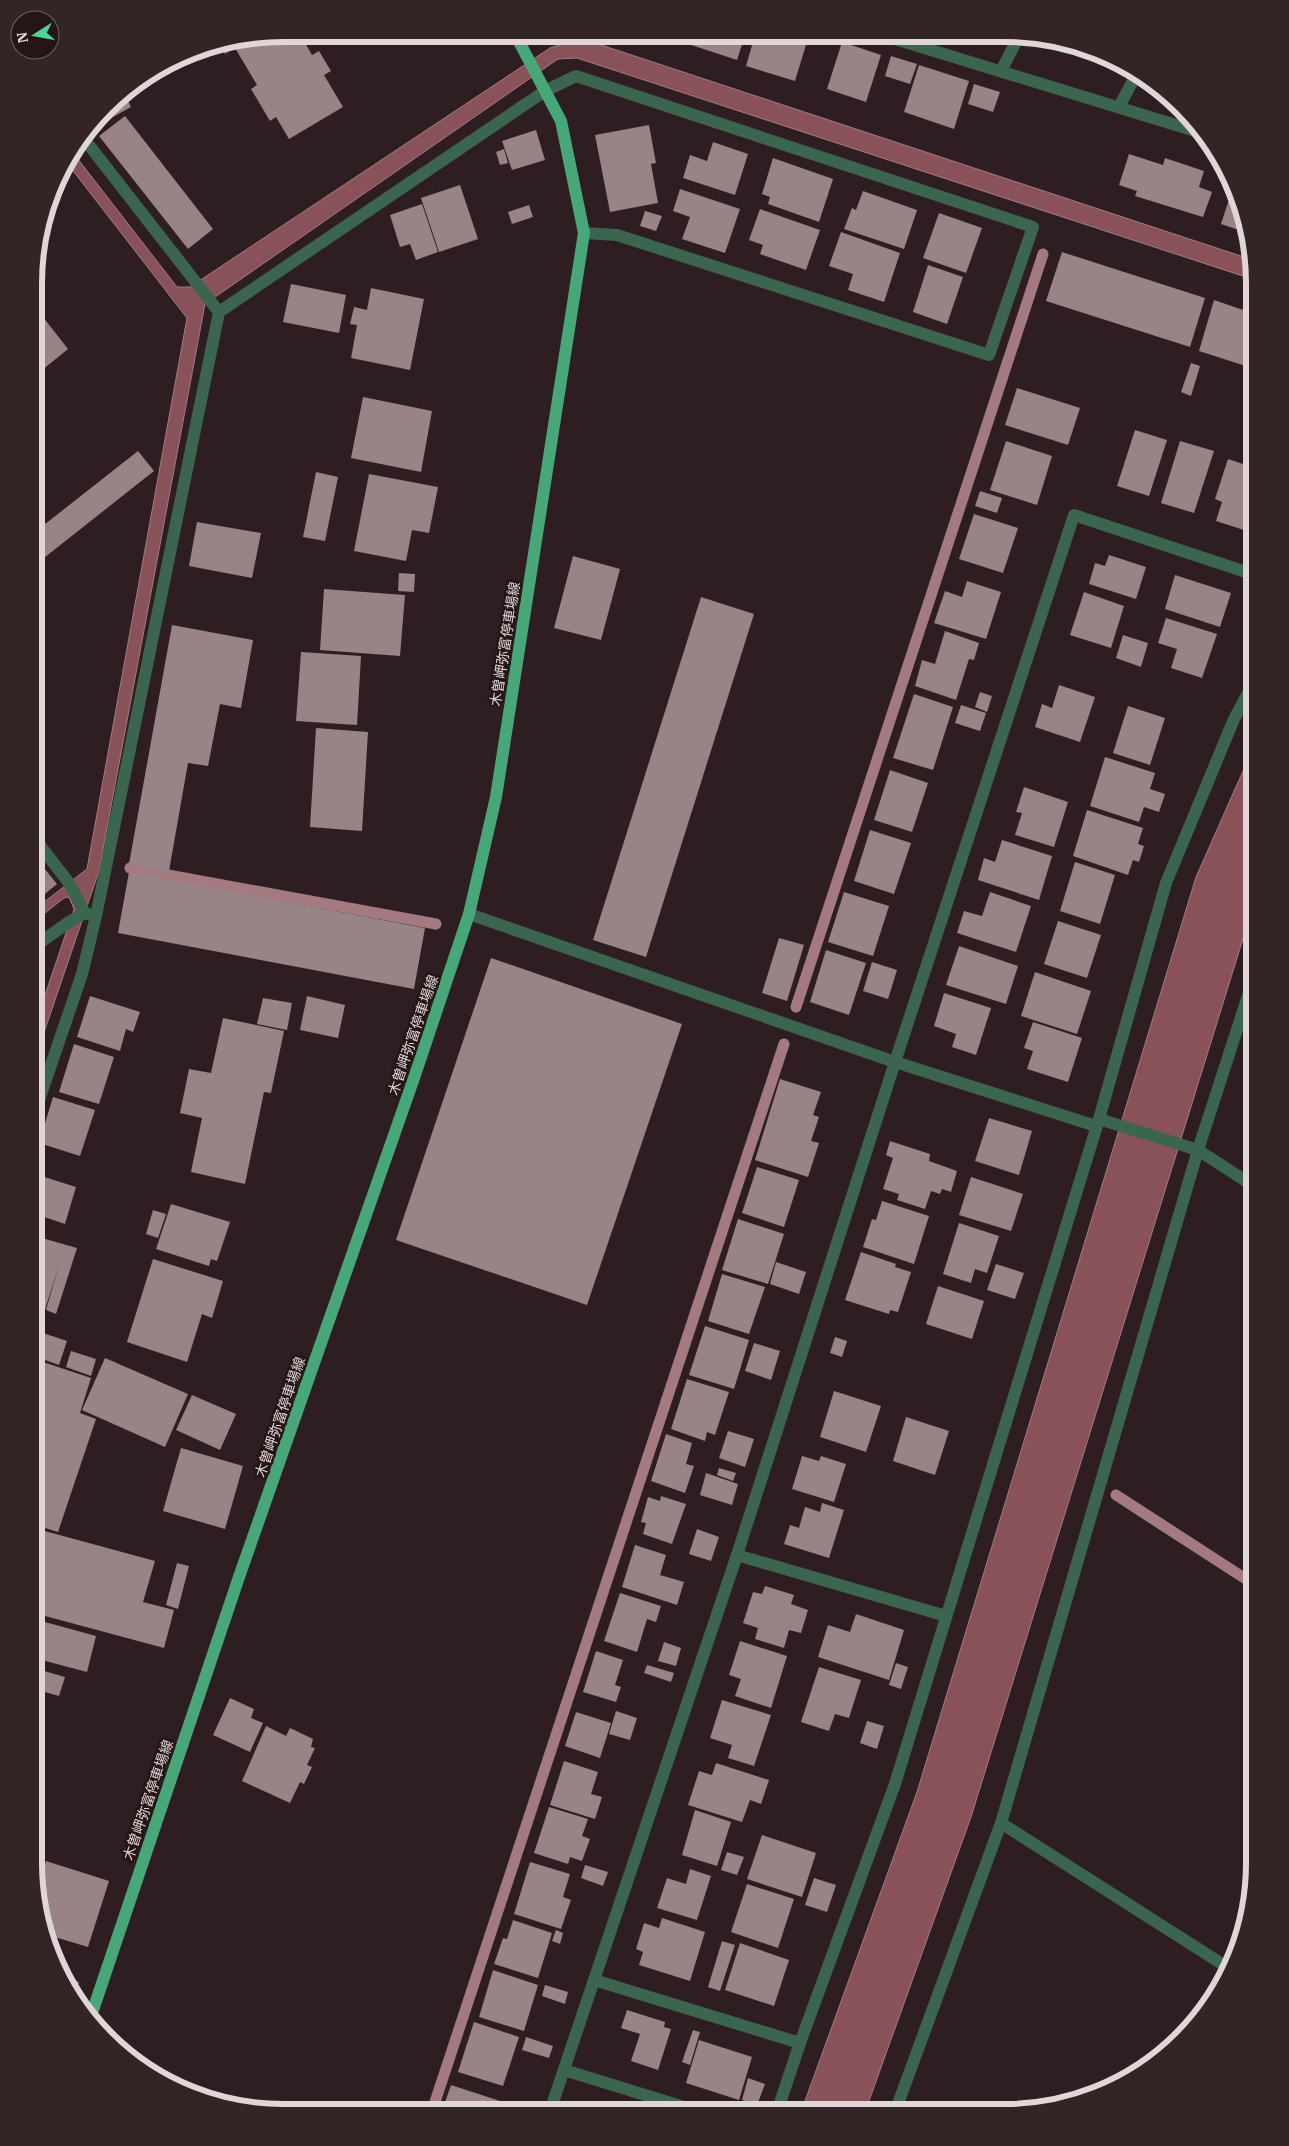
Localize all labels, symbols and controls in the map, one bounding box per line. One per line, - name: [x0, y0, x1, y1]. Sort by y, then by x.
- north arrow: [10, 10, 60, 60]
- text: N: [12, 30, 32, 45]
- street label: 木曽岬弥富停車場線: [486, 580, 524, 708]
- street label: 木曽岬弥富停車場線: [384, 973, 442, 1097]
- street label: 木曽岬弥富停車場線: [251, 1355, 309, 1479]
- street label: 木曽岬弥富停車場線: [119, 1738, 177, 1862]

